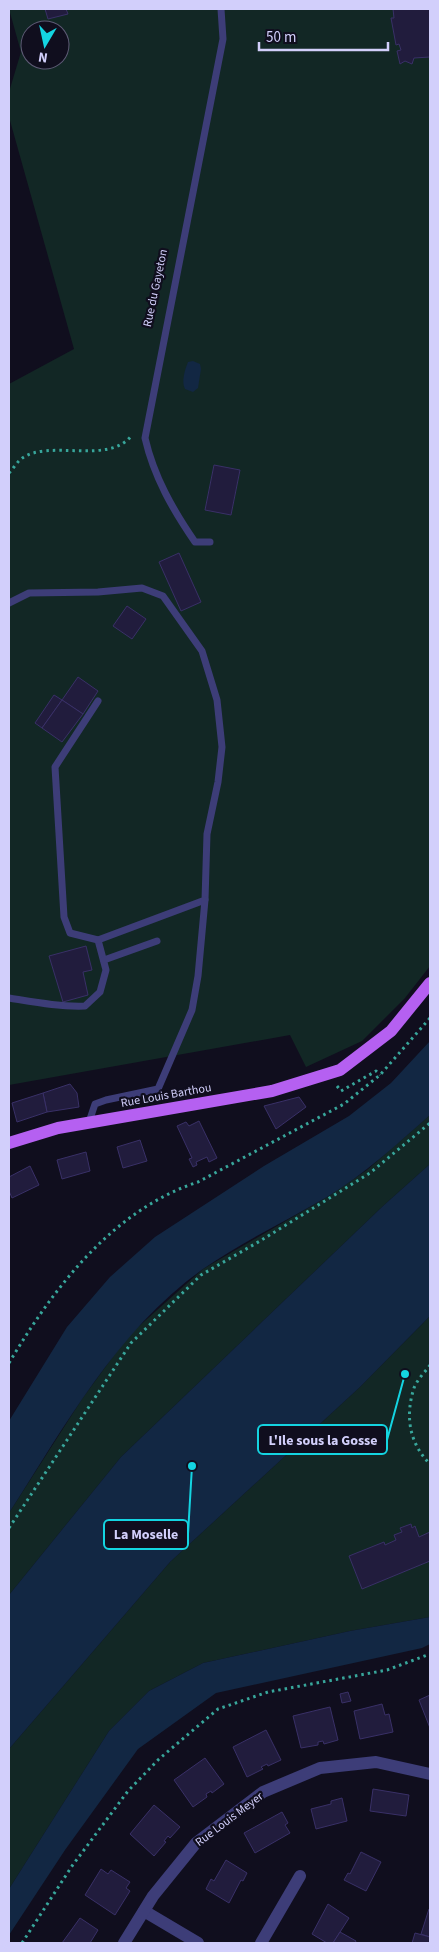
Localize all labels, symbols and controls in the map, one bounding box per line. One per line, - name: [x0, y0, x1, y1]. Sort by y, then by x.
- north arrow: [20, 20, 70, 70]
- scale bar: [259, 20, 388, 52]
- text: 50 m: [266, 27, 296, 48]
- text: N: [37, 46, 49, 67]
- street label: Rue du Gayeton: [139, 248, 172, 329]
- street label: Rue Louis Barthou: [119, 1079, 213, 1112]
- callout: L'Ile sous la Gosse: [258, 1425, 387, 1454]
- text: L'Ile sous la Gosse: [268, 1431, 378, 1451]
- callout: La Moselle: [104, 1520, 188, 1549]
- text: La Moselle: [114, 1525, 178, 1545]
- street label: Rue Louis Meyer: [192, 1788, 268, 1851]

